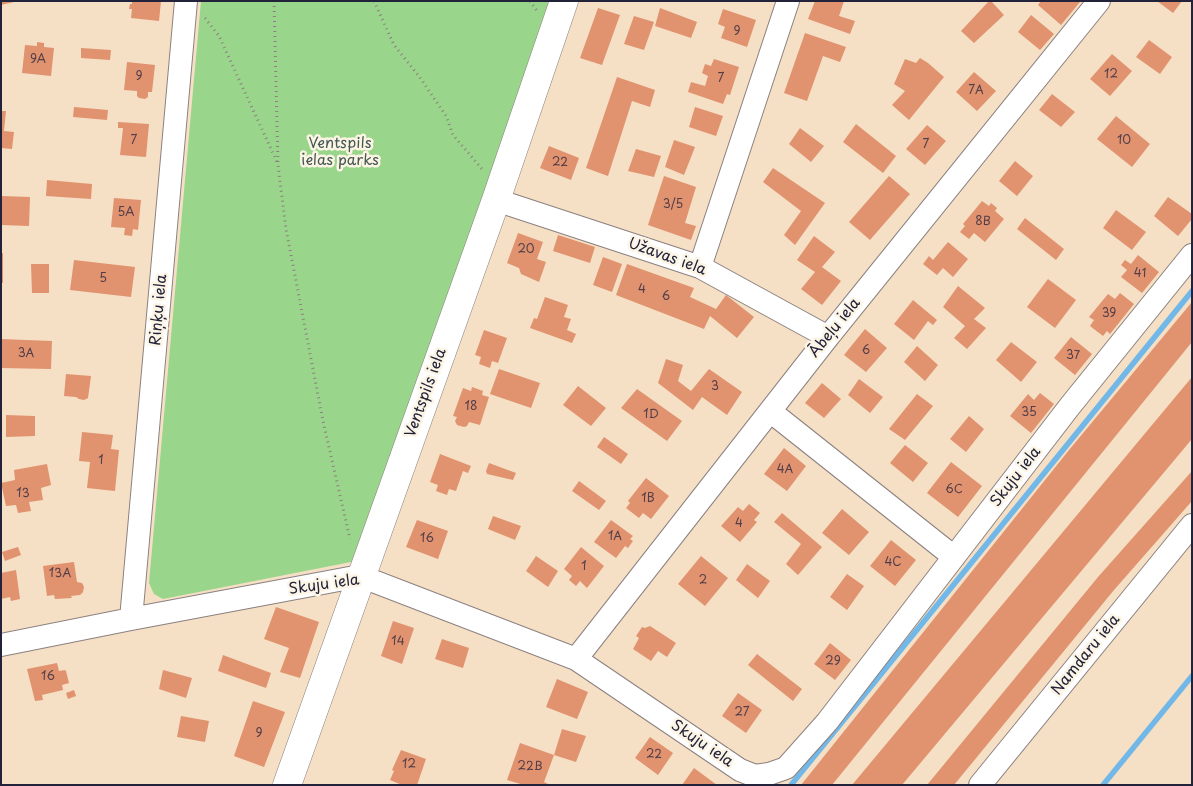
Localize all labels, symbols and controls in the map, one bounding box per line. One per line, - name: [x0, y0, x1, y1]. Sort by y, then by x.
- house number: 9: [733, 25, 741, 39]
- house number: 9A: [30, 53, 46, 67]
- house number: 12: [1104, 68, 1118, 82]
- house number: 9: [135, 70, 143, 84]
- house number: 7: [718, 72, 724, 86]
- house number: 7A: [968, 84, 984, 98]
- house number: 7: [131, 134, 137, 148]
- house number: 10: [1117, 134, 1131, 148]
- park label: Ventspils ielas parks: [301, 135, 379, 170]
- house number: 7: [923, 138, 929, 152]
- house number: 22: [552, 156, 568, 170]
- house number: 3/5: [663, 198, 683, 212]
- house number: 5A: [118, 206, 134, 220]
- house number: 8B: [975, 215, 991, 229]
- street label: Užavas iela: [626, 235, 708, 279]
- house number: 20: [517, 243, 535, 257]
- house number: 41: [1134, 267, 1146, 281]
- house number: 5: [99, 272, 107, 286]
- street label: Riņķu iela: [147, 274, 171, 346]
- house number: 4: [638, 283, 646, 297]
- house number: 6: [662, 290, 670, 304]
- street label: Ābeļu iela: [806, 295, 864, 361]
- house number: 39: [1102, 307, 1116, 321]
- house number: 6: [862, 344, 870, 358]
- street label: Ventspils iela: [402, 346, 450, 440]
- house number: 3A: [18, 347, 34, 361]
- house number: 37: [1066, 349, 1080, 363]
- house number: 3: [711, 380, 719, 394]
- house number: 18: [465, 400, 477, 414]
- house number: 35: [1021, 406, 1037, 420]
- house number: 1D: [643, 408, 659, 422]
- street label: Skuju iela: [987, 444, 1045, 510]
- house number: 1: [98, 454, 104, 468]
- house number: 4A: [777, 463, 793, 477]
- house number: 6C: [945, 483, 963, 497]
- house number: 13: [16, 487, 30, 501]
- house number: 1B: [641, 492, 655, 506]
- house number: 4: [735, 517, 743, 531]
- house number: 1A: [608, 530, 622, 544]
- house number: 16: [420, 532, 434, 546]
- house number: 4C: [884, 556, 902, 570]
- house number: 1: [581, 560, 587, 574]
- house number: 13A: [49, 567, 71, 581]
- street label: Skuju iela: [288, 571, 360, 599]
- house number: 2: [699, 574, 707, 588]
- street label: Namdaru iela: [1048, 611, 1124, 699]
- house number: 14: [391, 635, 405, 649]
- house number: 29: [825, 655, 841, 669]
- house number: 16: [41, 670, 55, 684]
- house number: 27: [735, 706, 749, 720]
- street label: Skuju iela: [668, 717, 736, 771]
- house number: 9: [255, 727, 263, 741]
- house number: 22: [646, 748, 662, 762]
- house number: 12: [402, 758, 416, 772]
- house number: 22B: [518, 760, 542, 774]

